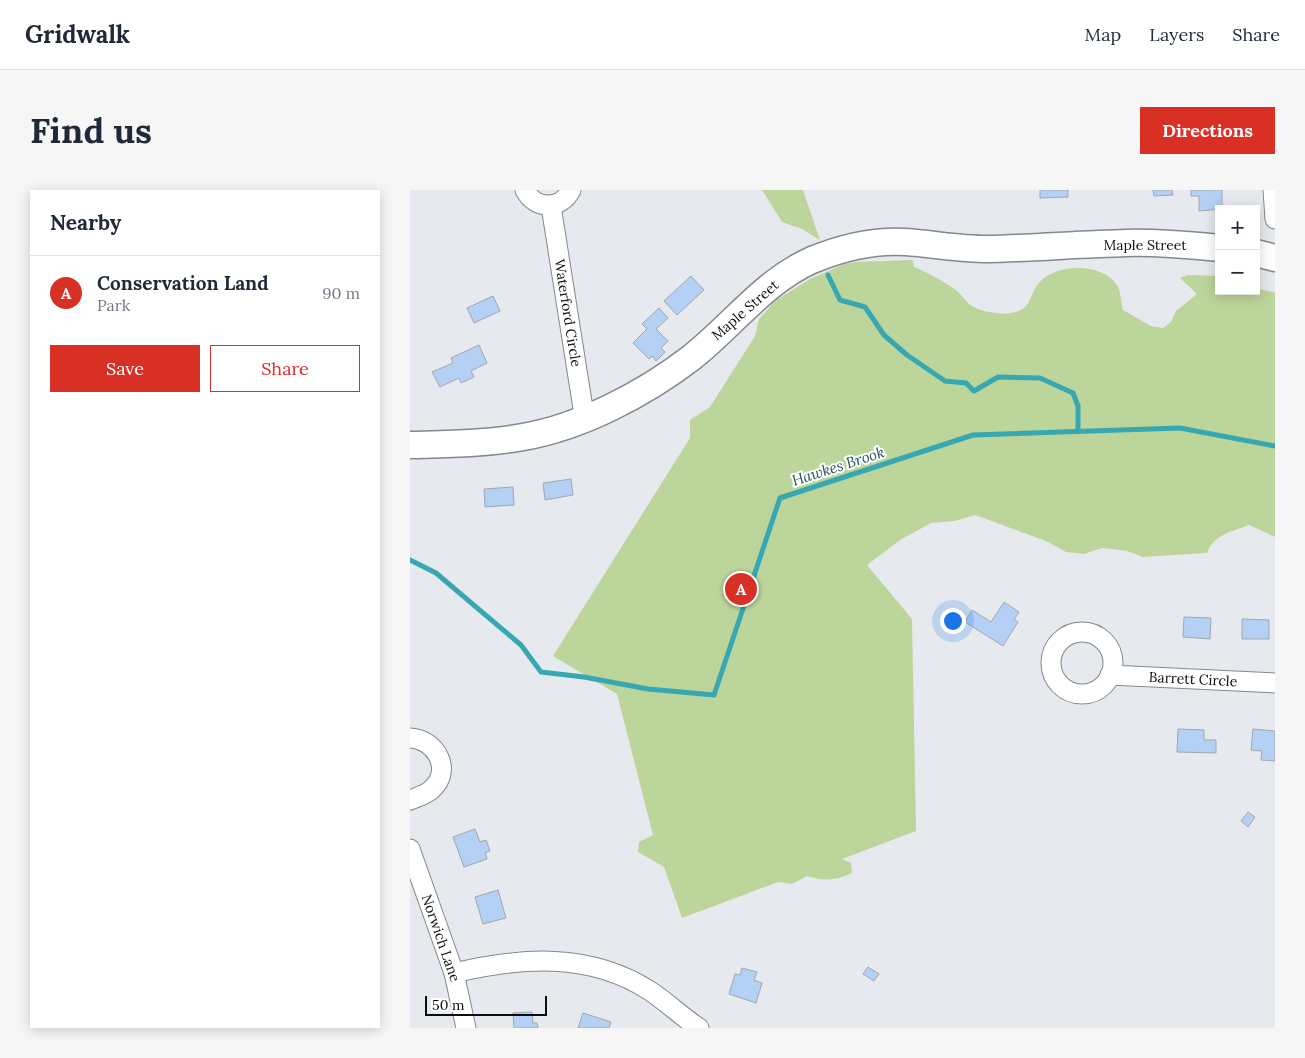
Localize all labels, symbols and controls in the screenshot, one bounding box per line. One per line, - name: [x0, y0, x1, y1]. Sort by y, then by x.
- text: Gridwalk: [25, 19, 130, 50]
- text: Map: [1085, 23, 1121, 46]
- text: Layers: [1149, 23, 1204, 46]
- text: Share: [1232, 23, 1280, 46]
- button: Directions: [1140, 107, 1275, 154]
- text: Find us: [30, 108, 152, 153]
- map controls: [1215, 205, 1260, 295]
- button: +: [1215, 205, 1260, 250]
- text: Nearby: [50, 209, 121, 236]
- street label: Maple Street: [1103, 236, 1187, 254]
- button: −: [1215, 250, 1260, 295]
- street label: Waterford Circle: [551, 258, 585, 369]
- text: Conservation Land: [97, 271, 269, 295]
- street label: Maple Street: [708, 276, 783, 344]
- text: A: [61, 283, 71, 303]
- text: 90 m: [322, 283, 360, 303]
- text: Park: [97, 295, 130, 315]
- button: Save: [50, 345, 200, 392]
- button: Share: [210, 345, 360, 392]
- water label: Hawkes Brook: [789, 442, 887, 490]
- pin: A: [725, 570, 757, 608]
- your location: [940, 608, 966, 634]
- street label: Barrett Circle: [1148, 668, 1238, 690]
- street label: Norwich Lane: [418, 892, 464, 984]
- scale bar: [425, 993, 548, 1016]
- text: 50 m: [432, 996, 465, 1014]

